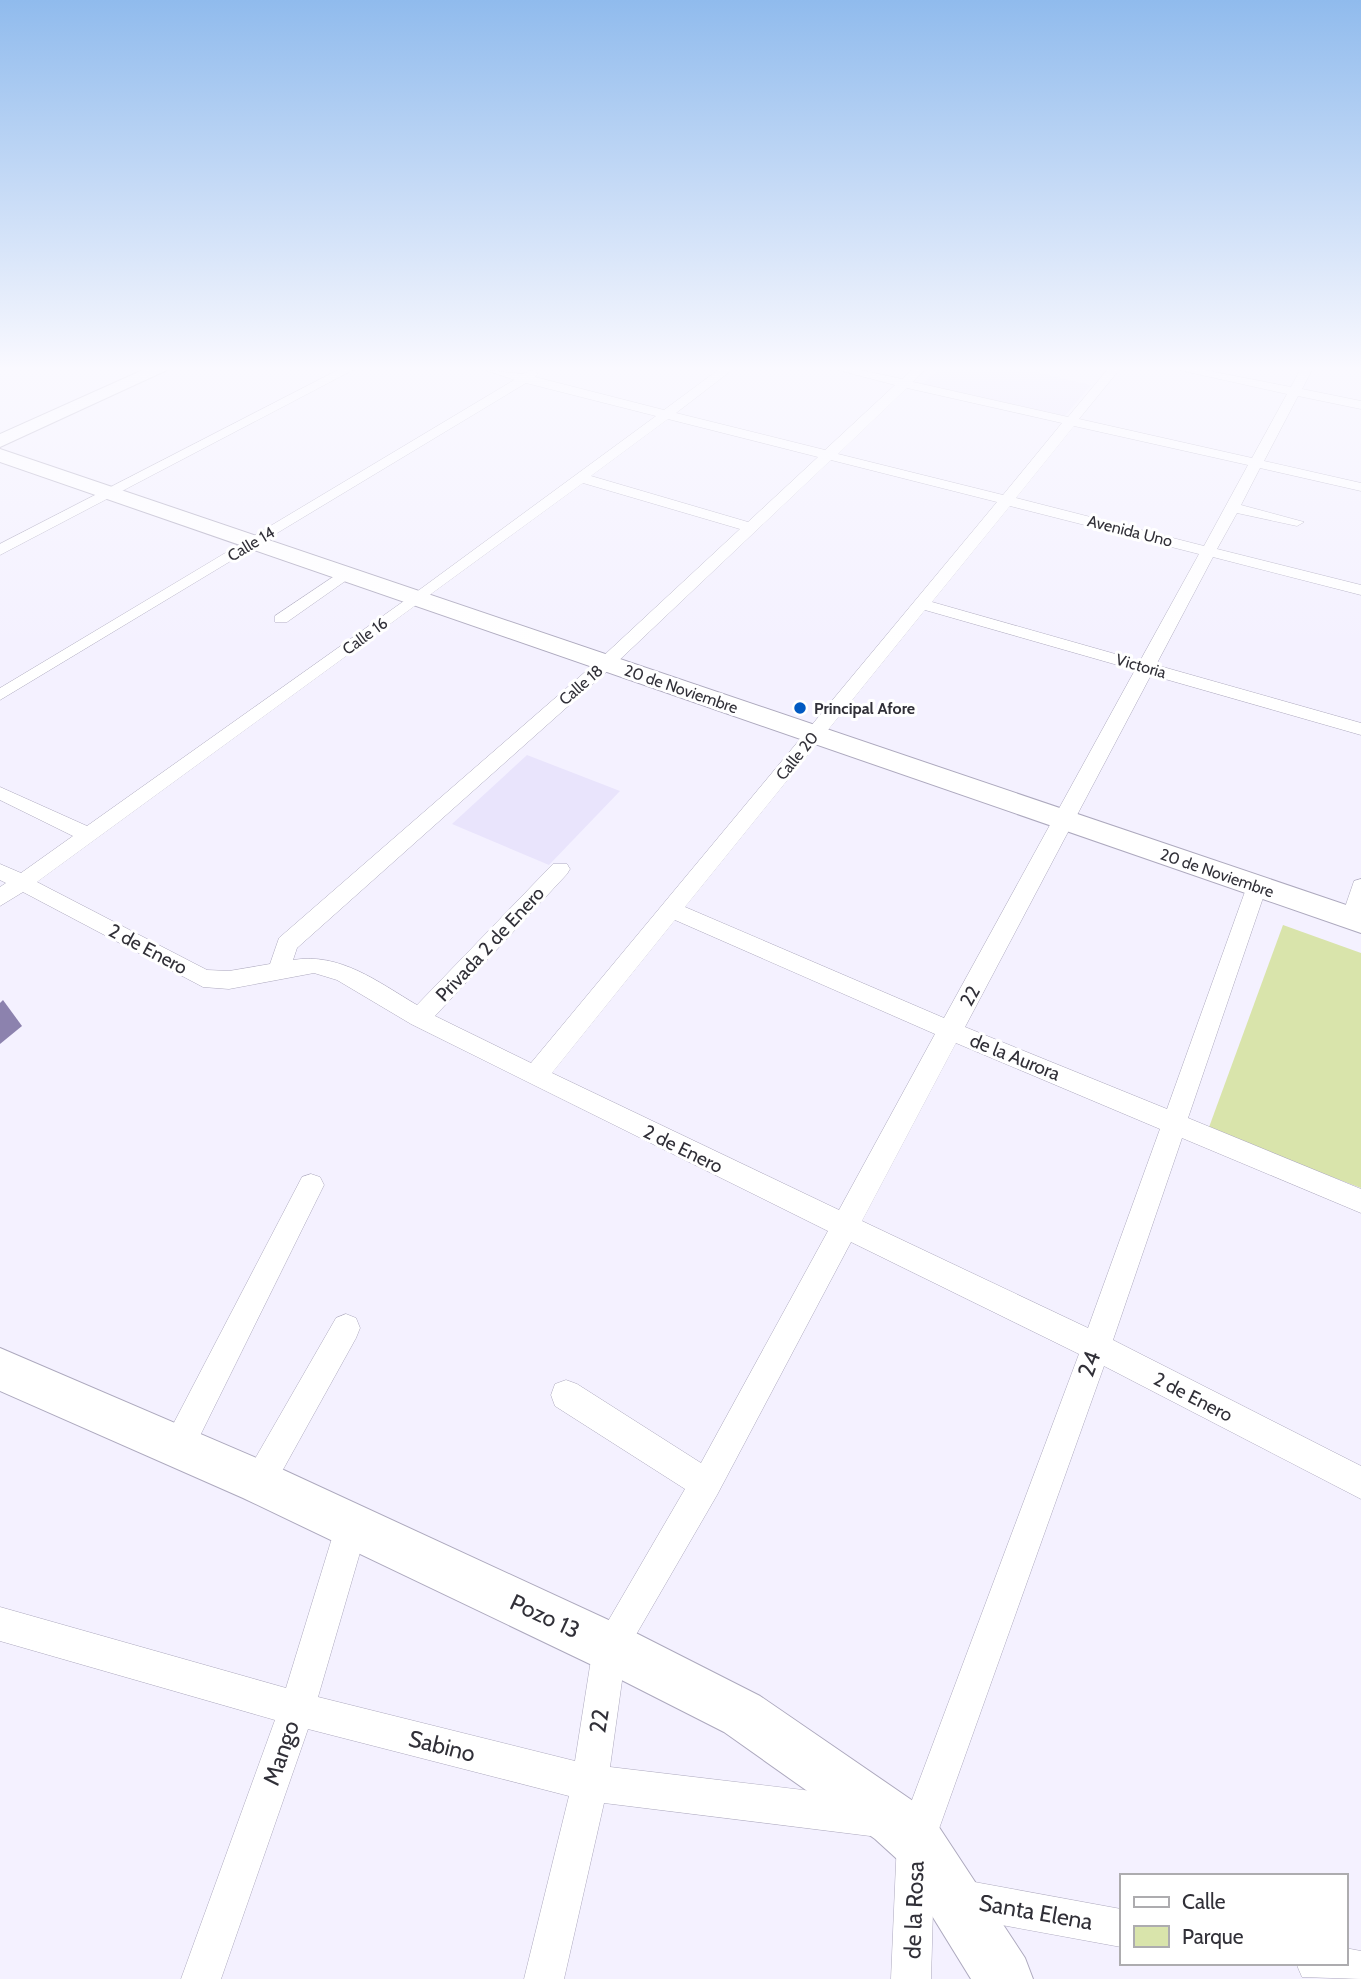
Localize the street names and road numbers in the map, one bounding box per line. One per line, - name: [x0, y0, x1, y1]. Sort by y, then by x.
- street label: Avenida Uno: [1086, 511, 1175, 551]
- street label: Calle 14: [224, 523, 278, 565]
- street label: Calle 16: [339, 613, 391, 659]
- street label: Victoria: [1114, 650, 1169, 682]
- street label: Calle 18: [555, 661, 607, 709]
- street label: 20 de Noviembre: [622, 661, 740, 717]
- street label: Calle 20: [772, 728, 822, 784]
- street label: 20 de Noviembre: [1158, 845, 1276, 901]
- street label: Privada 2 de Enero: [431, 882, 549, 1006]
- street label: 2 de Enero: [105, 919, 191, 979]
- street label: 22: [955, 982, 985, 1010]
- street label: de la Aurora: [967, 1029, 1063, 1085]
- street label: 2 de Enero: [639, 1120, 727, 1178]
- street label: 24: [1072, 1347, 1106, 1381]
- street label: 2 de Enero: [1150, 1367, 1236, 1427]
- street label: Pozo 13: [506, 1588, 584, 1644]
- street label: 22: [583, 1707, 615, 1735]
- street label: Mango: [257, 1717, 305, 1789]
- street label: Sabino: [406, 1724, 478, 1768]
- street label: de la Rosa: [898, 1861, 930, 1959]
- street label: Santa Elena: [977, 1888, 1095, 1936]

